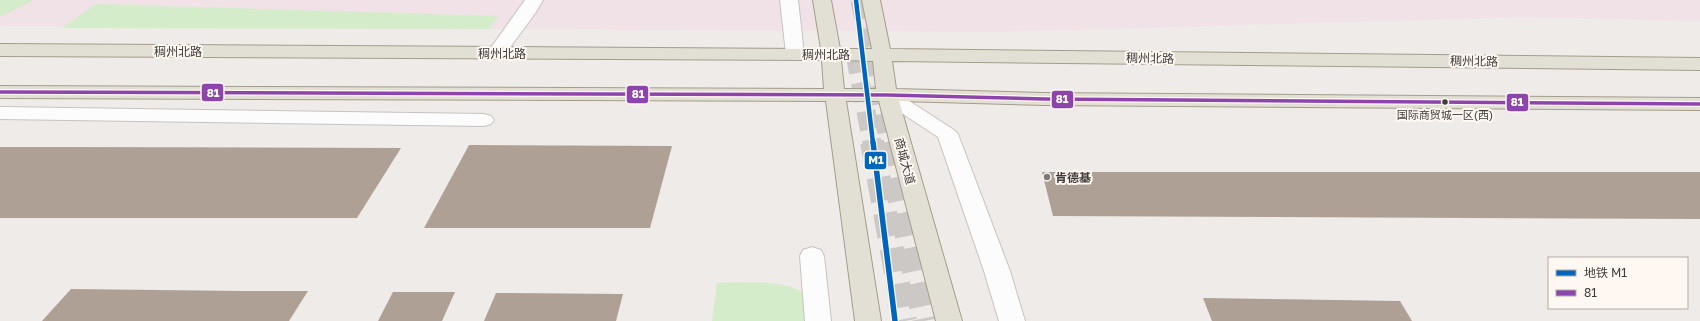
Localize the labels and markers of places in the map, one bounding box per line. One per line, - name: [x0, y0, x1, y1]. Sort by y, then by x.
- marker: 国际商贸城一区(西): [1440, 97, 1450, 107]
- place label: 国际商贸城一区(西): [1397, 108, 1493, 121]
- place label: 肯德基: [1055, 170, 1091, 185]
- marker: 肯德基: [1042, 172, 1052, 182]

